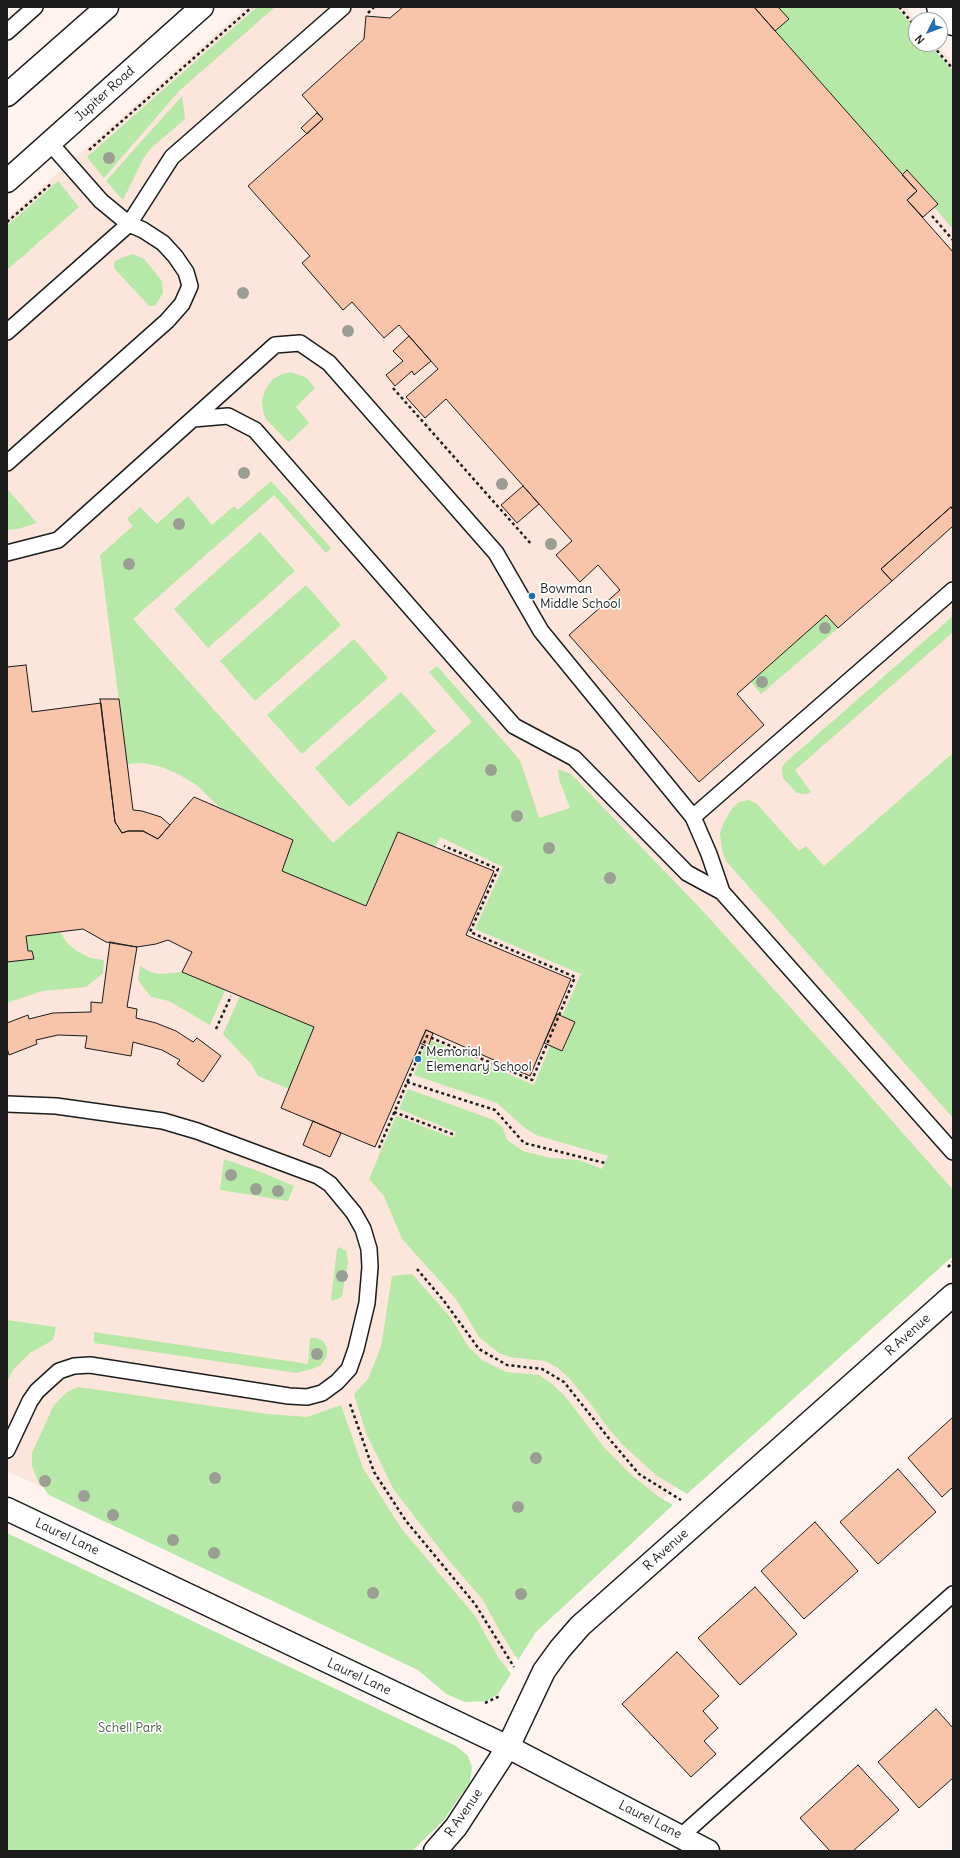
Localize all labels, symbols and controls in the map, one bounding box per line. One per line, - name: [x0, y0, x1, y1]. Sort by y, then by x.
- north arrow: [908, 12, 948, 52]
- text: N: [912, 32, 928, 47]
- street label: Jupiter Road: [72, 63, 138, 125]
- place label: Bowman Middle School: [540, 581, 621, 612]
- marker: Bowman Middle School: [527, 591, 537, 601]
- place label: Memorial Elemenary School: [426, 1044, 532, 1075]
- marker: Memorial Elemenary School: [413, 1054, 423, 1064]
- street label: R Avenue: [882, 1311, 934, 1359]
- street label: Laurel Lane: [33, 1515, 101, 1559]
- street label: R Avenue: [640, 1526, 692, 1574]
- street label: Laurel Lane: [325, 1655, 393, 1699]
- park label: Schell Park: [98, 1720, 162, 1736]
- street label: R Avenue: [442, 1786, 486, 1840]
- street label: Laurel Lane: [616, 1797, 684, 1843]

